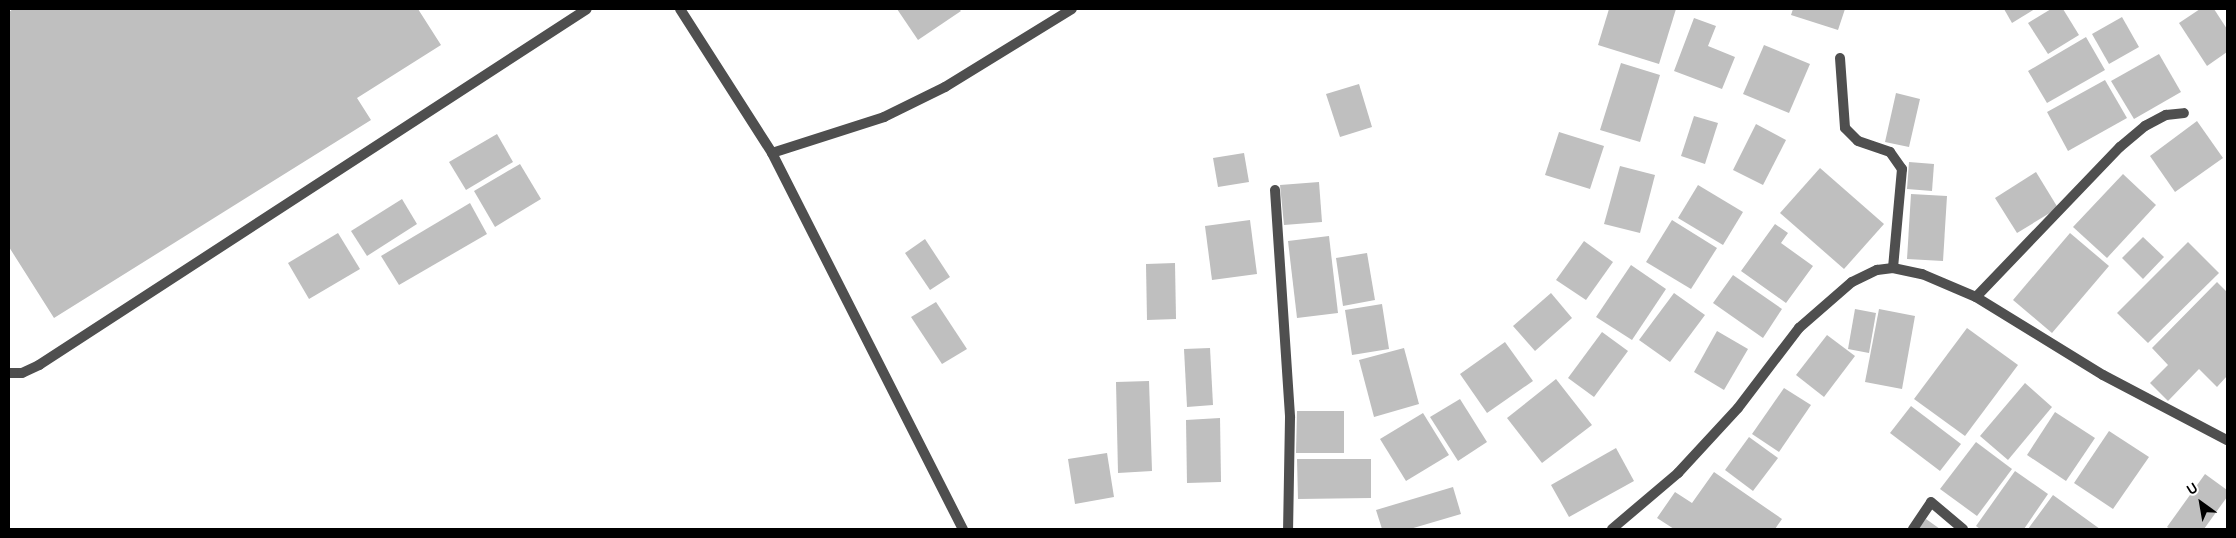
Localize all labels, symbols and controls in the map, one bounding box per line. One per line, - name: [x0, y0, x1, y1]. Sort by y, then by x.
- north arrow: [2176, 478, 2226, 528]
- text: U: [2184, 480, 2202, 500]

